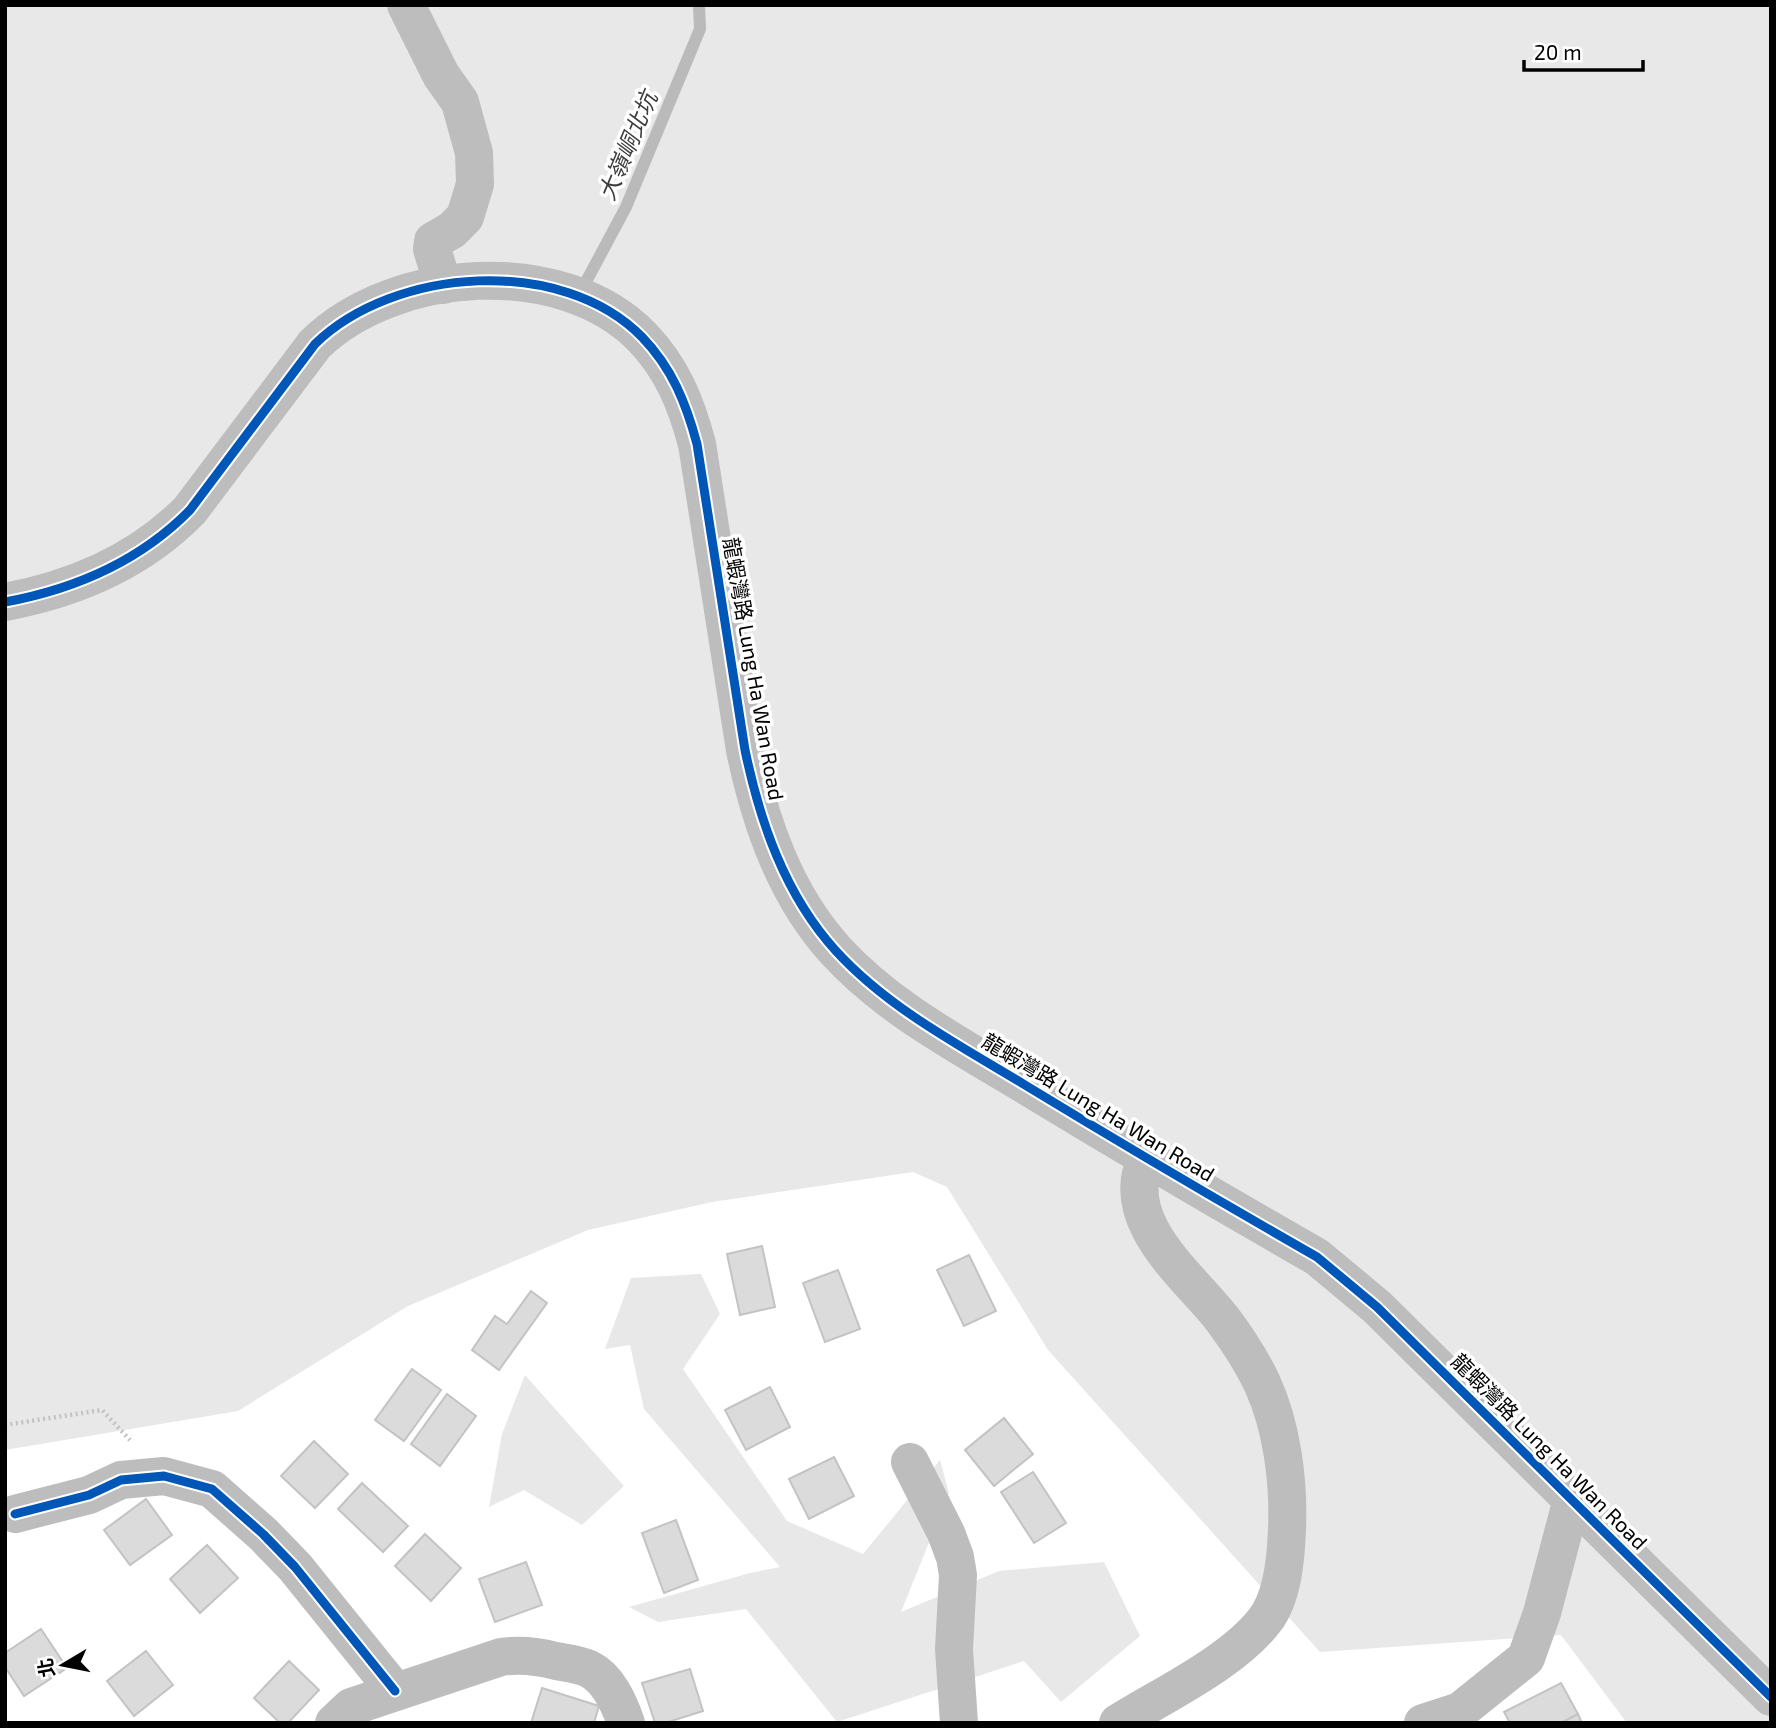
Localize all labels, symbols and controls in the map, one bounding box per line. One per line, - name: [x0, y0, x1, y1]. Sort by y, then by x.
- scale bar: [1524, 28, 1643, 72]
- text: 20 m: [1534, 39, 1582, 64]
- water label: 大嶺峒北坑: [592, 84, 664, 204]
- street label: 龍蝦灣路 Lung Ha Wan Road: [719, 535, 790, 802]
- street label: 龍蝦灣路 Lung Ha Wan Road: [978, 1027, 1219, 1186]
- street label: 龍蝦灣路 Lung Ha Wan Road: [1447, 1348, 1653, 1554]
- north arrow: [28, 1630, 98, 1700]
- text: 北: [33, 1657, 59, 1679]

